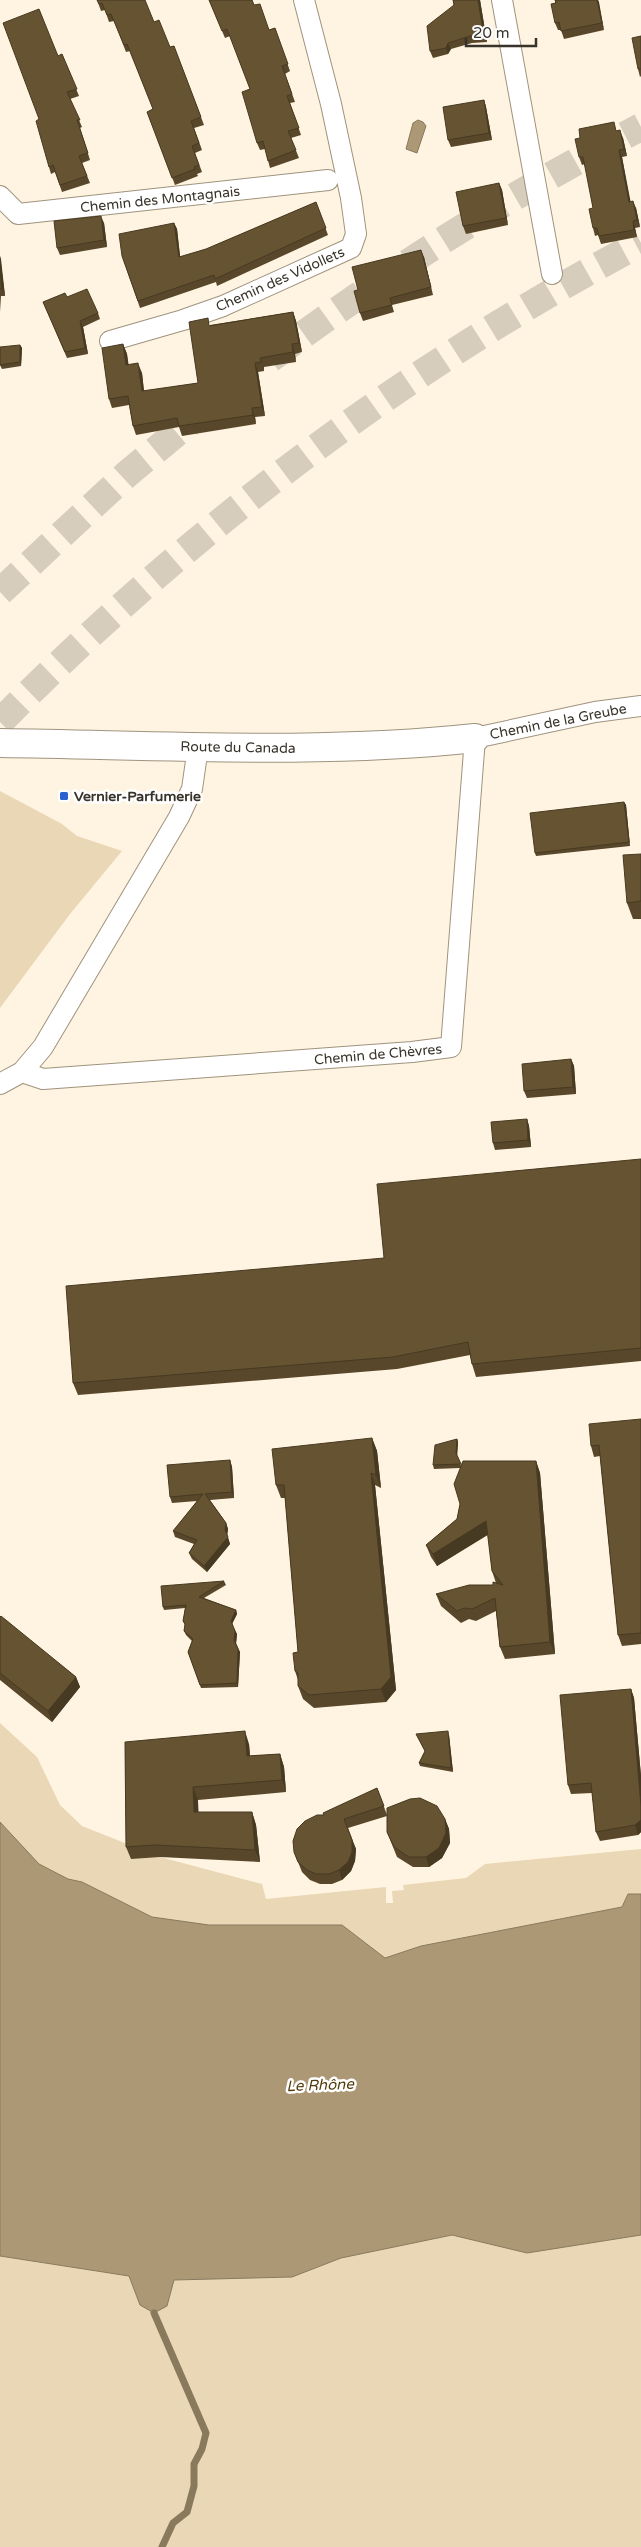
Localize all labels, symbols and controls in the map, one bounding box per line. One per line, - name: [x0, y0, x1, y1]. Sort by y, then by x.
- scale bar: [466, 15, 536, 47]
- text: 20 m: [473, 24, 510, 42]
- street label: Chemin des Montagnais: [79, 183, 241, 216]
- street label: Chemin des Vidollets: [213, 243, 347, 316]
- street label: Chemin de la Greube: [488, 700, 628, 743]
- street label: Route du Canada: [180, 738, 296, 757]
- place label: Vernier-Parfumerie: [74, 788, 201, 805]
- marker: Vernier-Parfumerie: [58, 790, 70, 802]
- street label: Chemin de Chèvres: [313, 1040, 443, 1069]
- water label: Le Rhône: [286, 2075, 356, 2095]

